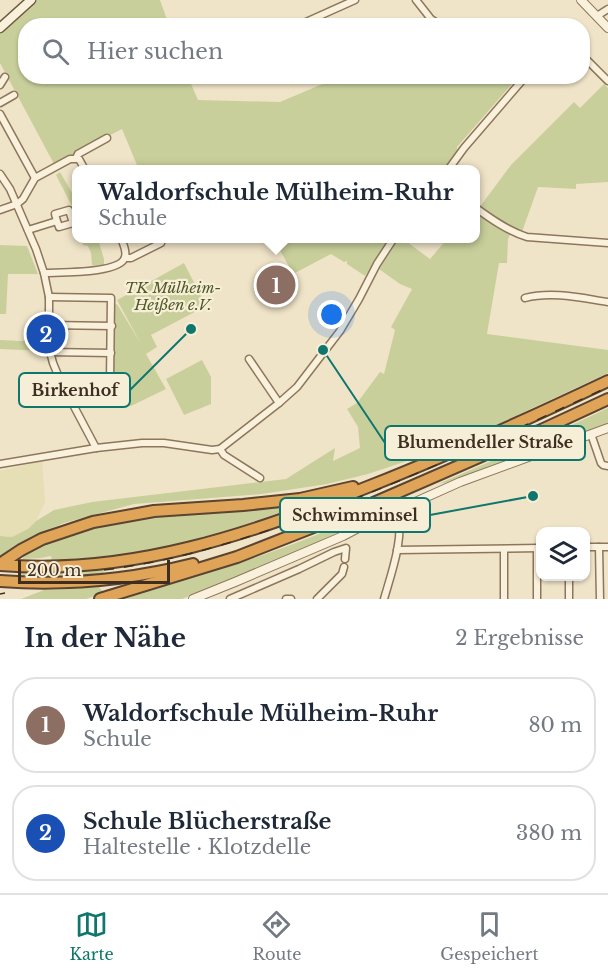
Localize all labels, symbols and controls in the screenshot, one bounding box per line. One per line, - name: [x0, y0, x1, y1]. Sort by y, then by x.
- search box: [18, 18, 590, 84]
- icon: search: [39, 35, 72, 68]
- text: Hier suchen: [87, 38, 223, 65]
- popup: [72, 165, 480, 243]
- text: Waldorfschule Mülheim-Ruhr: [98, 179, 454, 206]
- text: Schule: [98, 206, 167, 230]
- pin: 1: [256, 262, 296, 308]
- park label: TK Mülheim- Heißen e.V.: [125, 278, 221, 314]
- your location: [317, 300, 346, 329]
- pin: 2: [26, 312, 66, 356]
- callout: Birkenhof: [19, 373, 130, 407]
- text: Birkenhof: [32, 380, 120, 400]
- callout: Blumendeller Straße: [385, 426, 585, 460]
- text: Blumendeller Straße: [397, 432, 573, 452]
- callout: Schwimminsel: [280, 498, 430, 532]
- text: Schwimminsel: [292, 505, 418, 525]
- map controls: [536, 527, 590, 581]
- button: layers: [536, 527, 590, 581]
- scale bar: [18, 557, 170, 584]
- text: 200 m: [27, 560, 81, 580]
- text: In der Nähe: [24, 622, 186, 654]
- text: 2 Ergebnisse: [455, 626, 584, 650]
- text: Waldorfschule Mülheim-Ruhr: [83, 700, 438, 727]
- text: 1: [41, 713, 50, 737]
- text: 80 m: [528, 713, 582, 737]
- text: Schule: [83, 727, 152, 751]
- text: Schule Blücherstraße: [83, 808, 331, 835]
- text: 2: [39, 821, 52, 845]
- text: 380 m: [516, 821, 582, 845]
- text: Haltestelle · Klotzdelle: [83, 835, 311, 859]
- tab: Karte: [69, 908, 114, 964]
- tab: Route: [253, 908, 301, 964]
- tab: Gespeichert: [440, 908, 539, 964]

